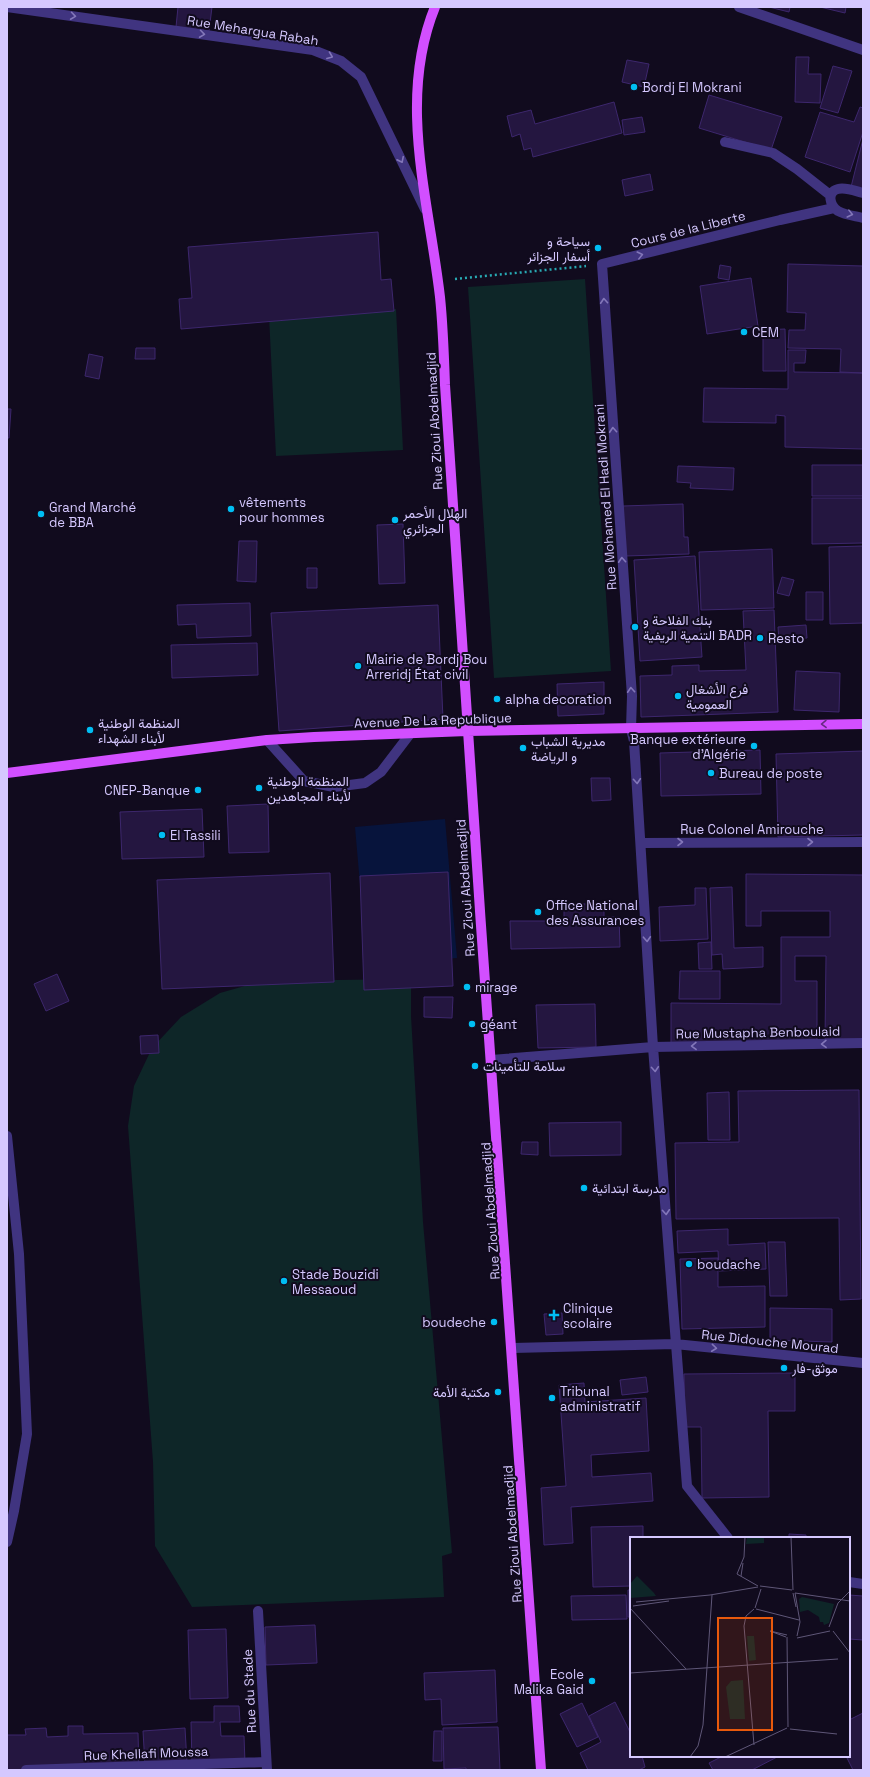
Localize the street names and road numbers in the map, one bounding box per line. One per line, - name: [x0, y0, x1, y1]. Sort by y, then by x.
- street label: Rue Mehargua Rabah: [186, 12, 320, 49]
- street label: Cours de la Liberte: [629, 207, 747, 252]
- street label: Rue Zioui Abdelmadjid: [422, 352, 447, 490]
- street label: Rue Mohamed El Hadi Mokrani: [591, 403, 620, 591]
- street label: Avenue De La Republique: [354, 709, 512, 732]
- street label: Rue Zioui Abdelmadjid: [452, 819, 479, 957]
- street label: Rue Colonel Amirouche: [680, 821, 824, 838]
- street label: Rue Mustapha Benboulaid: [676, 1023, 840, 1042]
- street label: Rue Zioui Abdelmadjid: [477, 1142, 504, 1280]
- street label: Rue Didouche Mourad: [701, 1326, 839, 1357]
- street label: Rue Zioui Abdelmadjid: [499, 1465, 526, 1603]
- street label: Rue du Stade: [239, 1649, 260, 1733]
- street label: Rue Khellafi Moussa: [83, 1743, 209, 1764]

